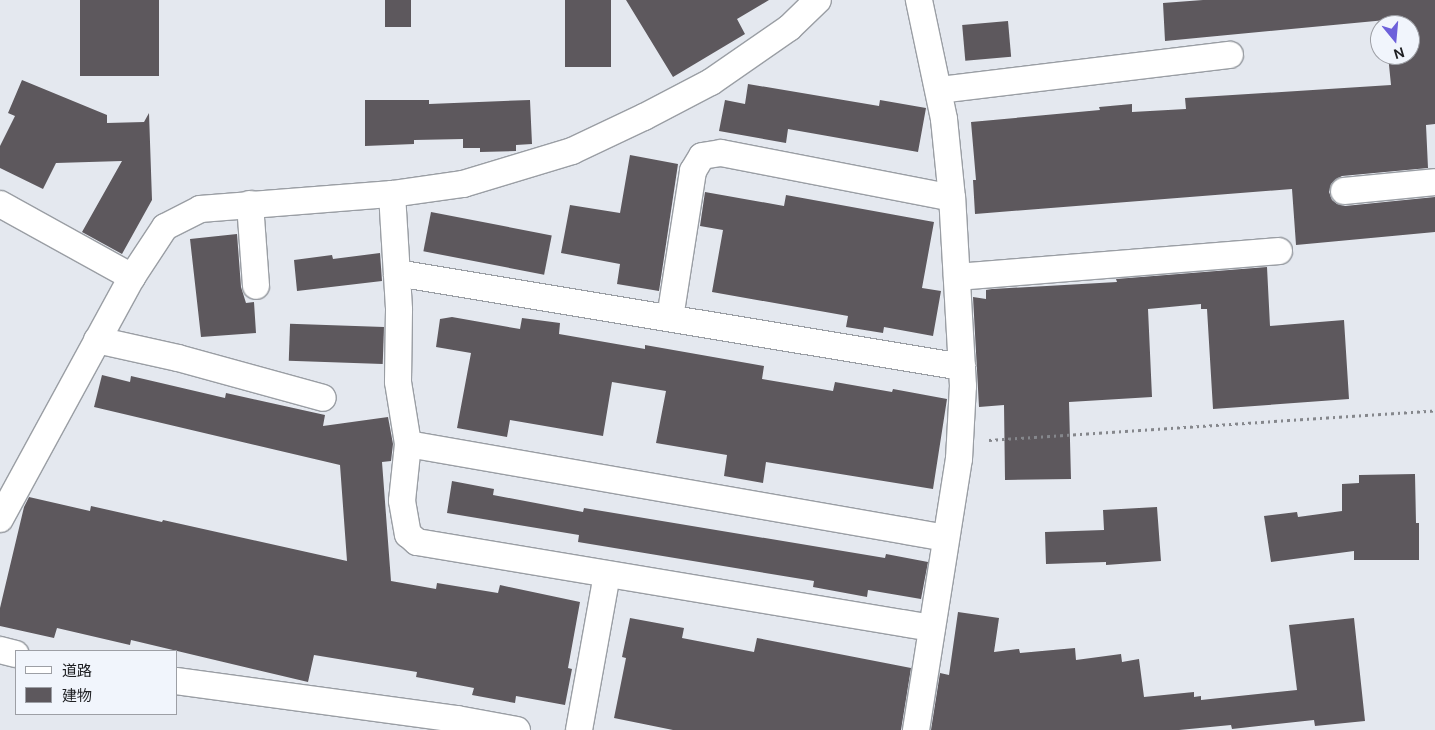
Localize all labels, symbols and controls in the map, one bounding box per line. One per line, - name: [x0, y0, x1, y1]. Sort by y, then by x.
- north arrow: [1370, 15, 1420, 65]
- text: N: [1392, 43, 1407, 63]
- legend: [15, 650, 178, 715]
- text: 道路: [62, 661, 92, 681]
- text: 建物: [62, 686, 92, 706]

